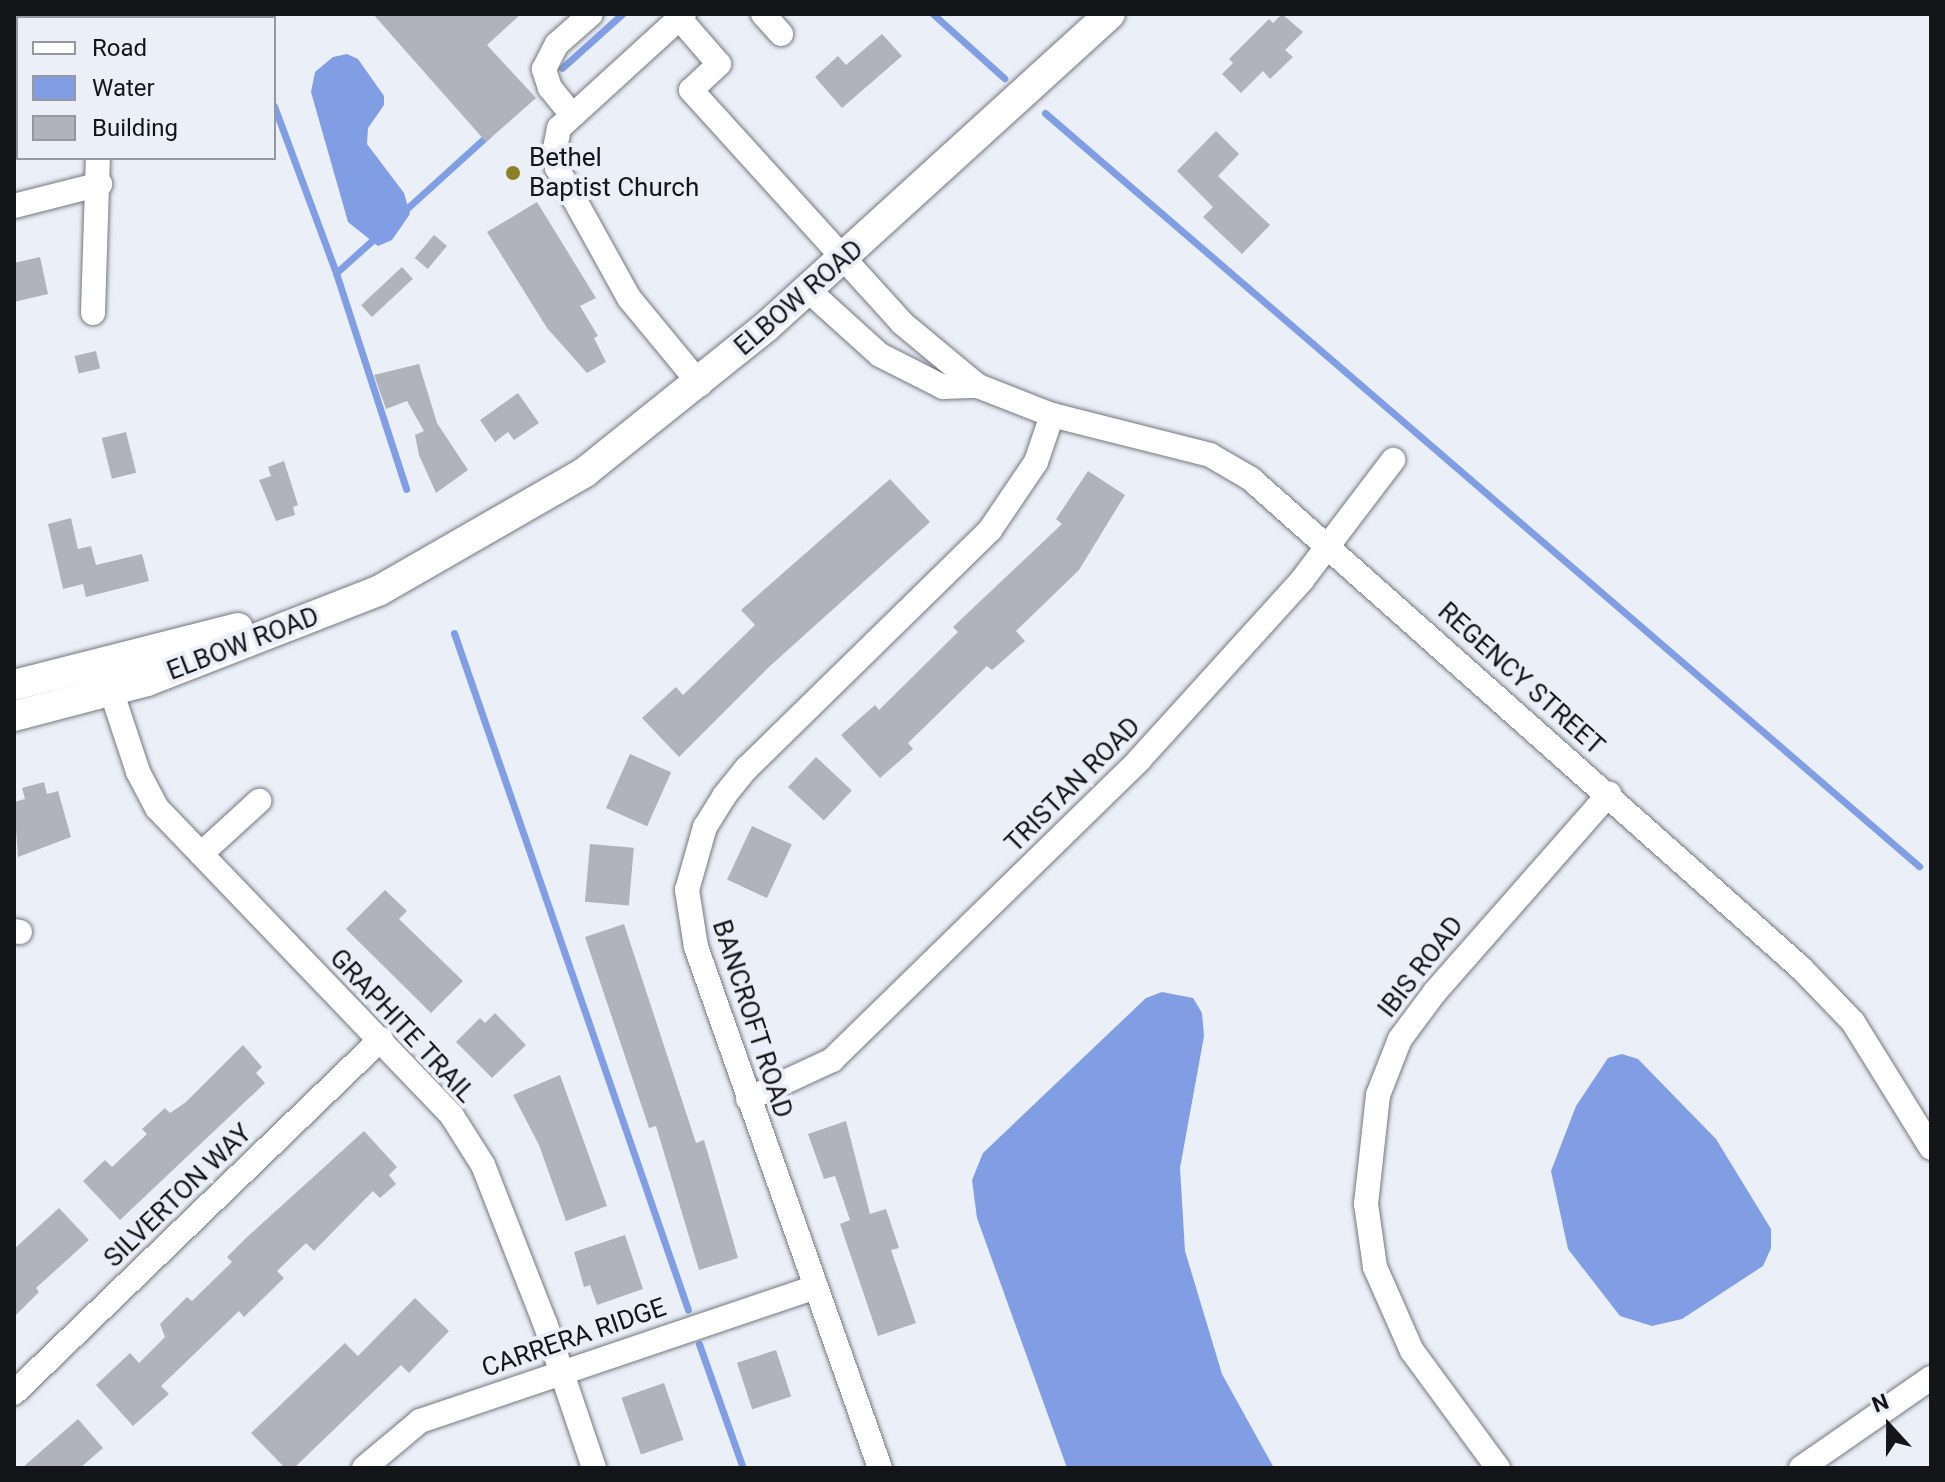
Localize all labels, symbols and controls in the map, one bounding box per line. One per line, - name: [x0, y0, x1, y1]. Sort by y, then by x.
- legend: [16, 16, 276, 160]
- text: Road: [92, 34, 147, 62]
- text: Water: [92, 74, 155, 102]
- text: Building: [92, 114, 178, 142]
- place label: Bethel Baptist Church: [529, 142, 699, 204]
- marker: Bethel Baptist Church: [504, 164, 522, 182]
- street label: ELBOW ROAD: [728, 234, 870, 362]
- street label: REGENCY STREET: [1431, 596, 1611, 762]
- street label: ELBOW ROAD: [163, 601, 323, 687]
- street label: TRISTAN ROAD: [999, 711, 1147, 859]
- street label: IBIS ROAD: [1372, 910, 1470, 1024]
- street label: BANCROFT ROAD: [705, 916, 799, 1122]
- street label: GRAPHITE TRAIL: [323, 943, 481, 1109]
- street label: SILVERTON WAY: [98, 1118, 258, 1274]
- street label: CARRERA RIDGE: [478, 1292, 670, 1384]
- north arrow: [1849, 1386, 1929, 1466]
- text: N: [1868, 1389, 1892, 1418]

